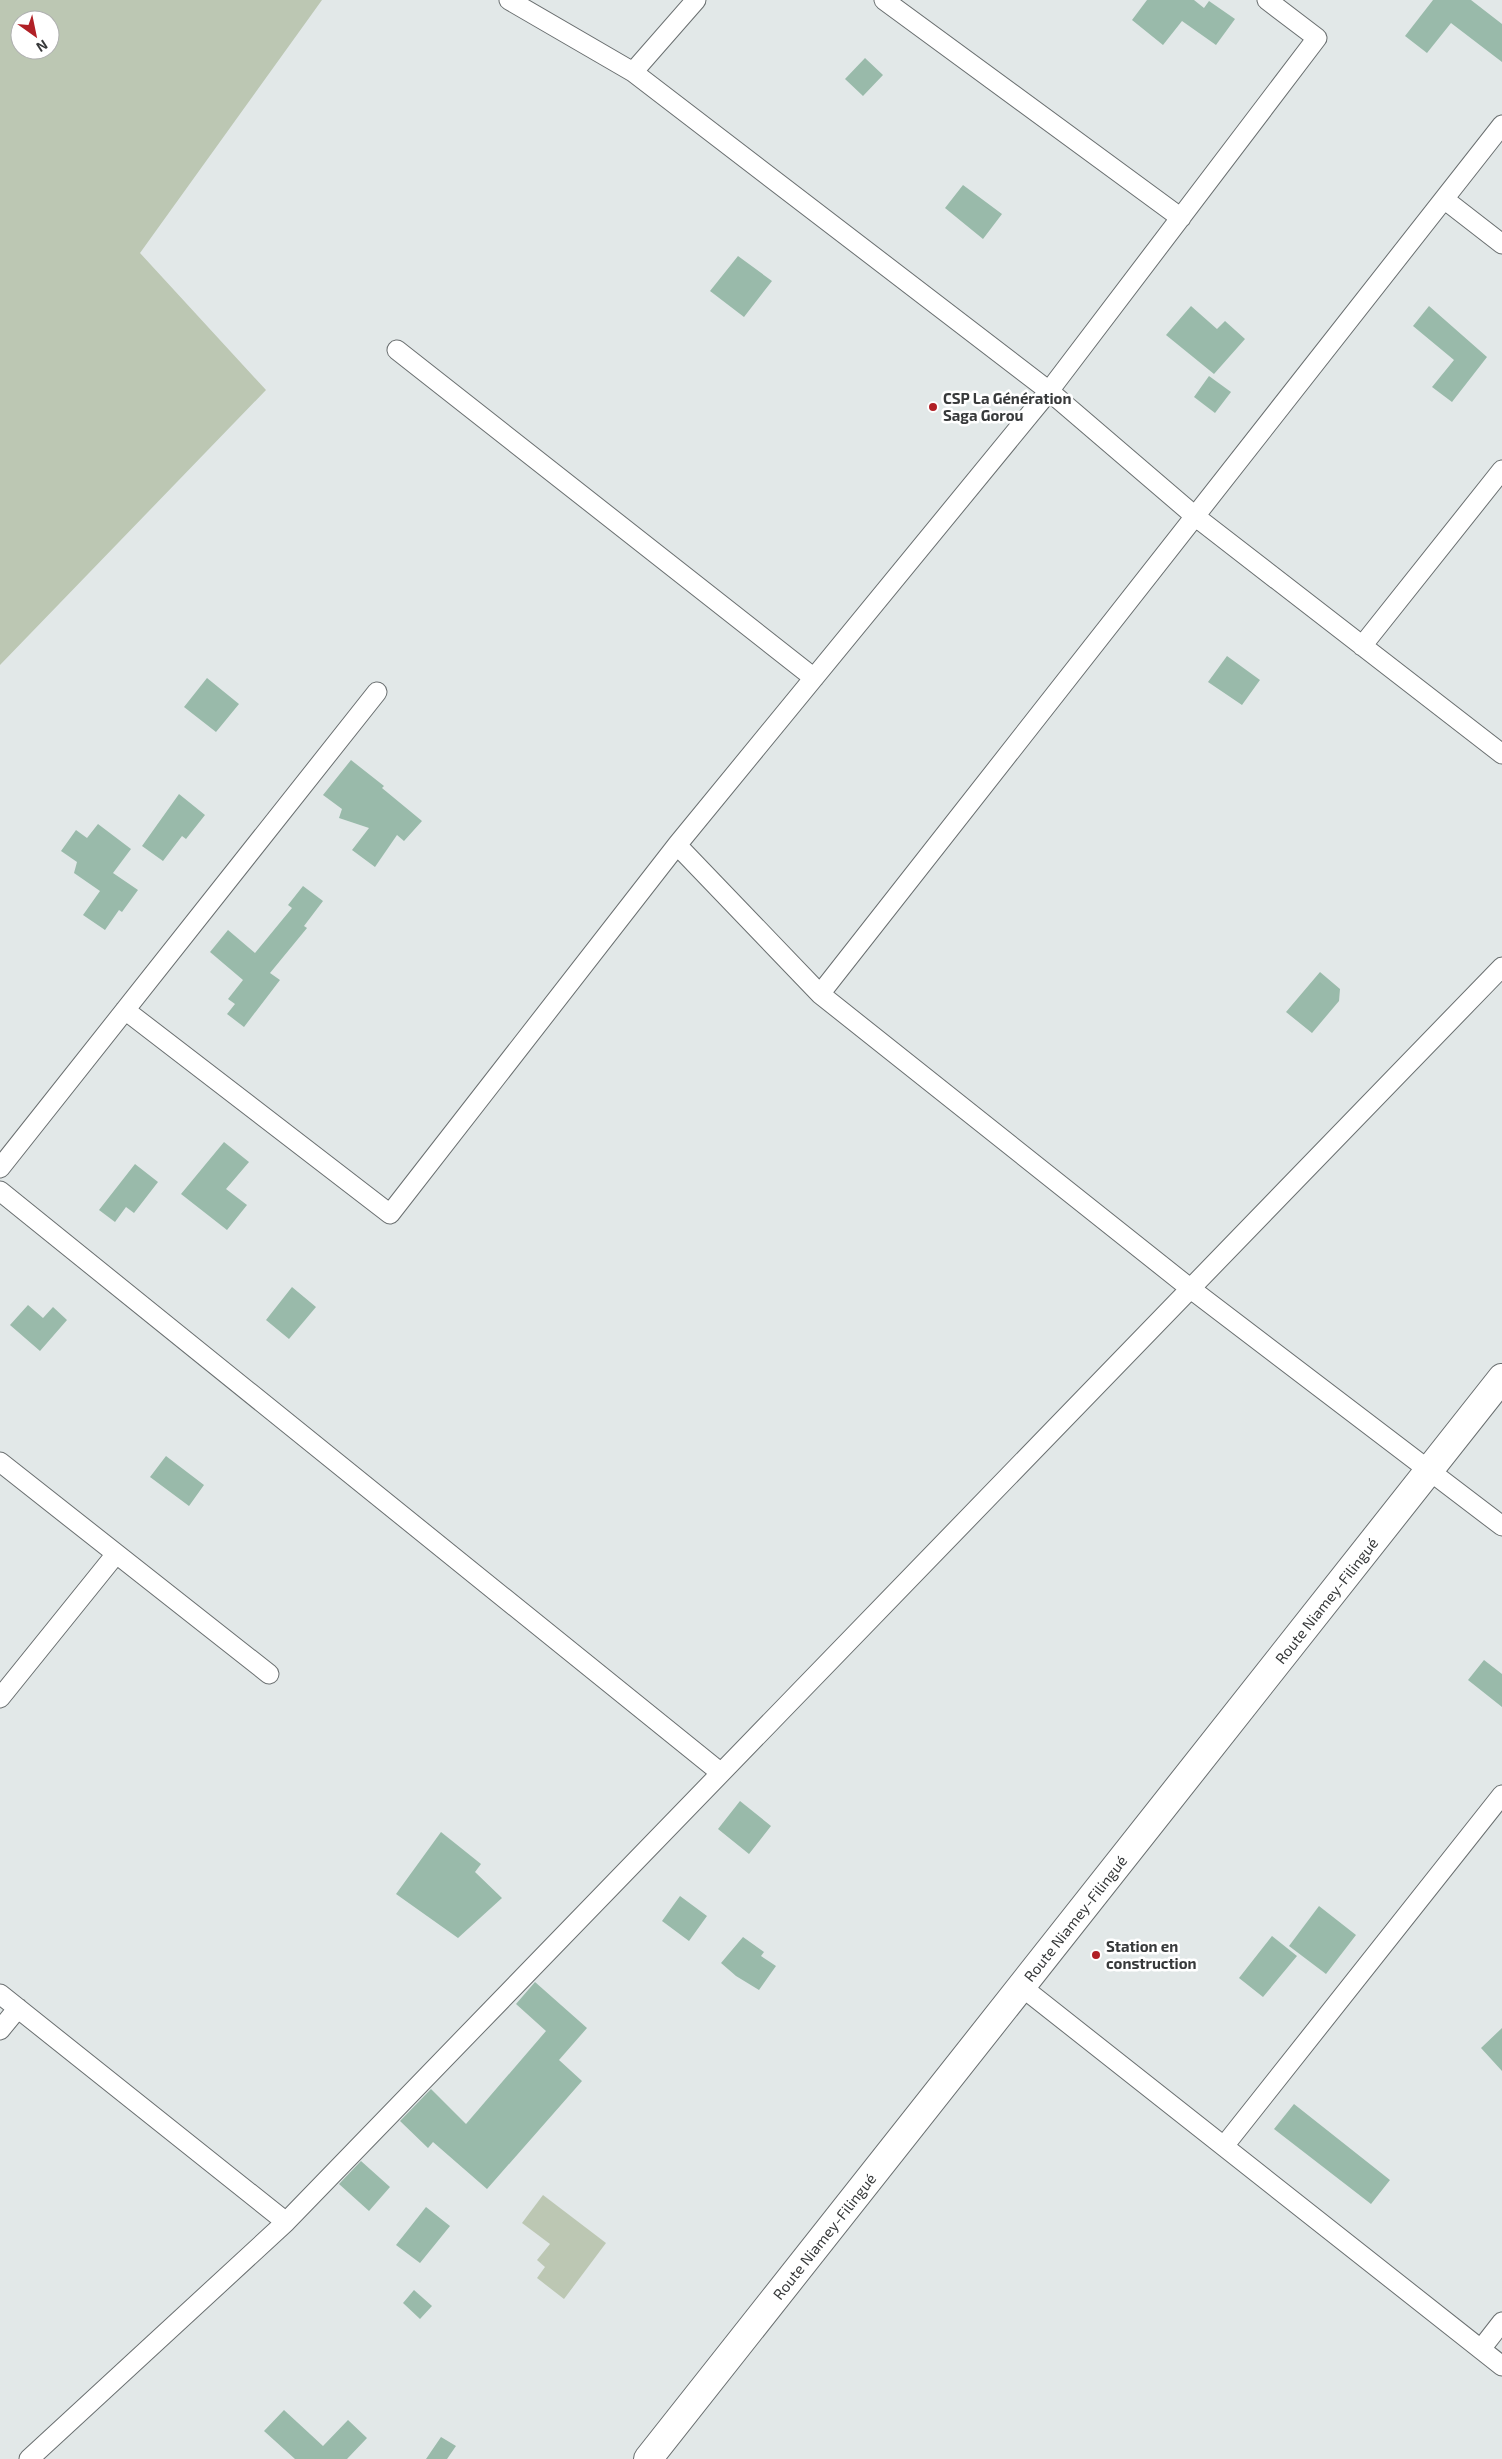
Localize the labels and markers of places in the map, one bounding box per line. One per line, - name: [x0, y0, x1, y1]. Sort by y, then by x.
- place label: CSP La Génération Saga Gorou: [943, 389, 1071, 424]
- marker: CSP La Génération Saga Gorou: [927, 401, 939, 413]
- place label: Station en construction: [1106, 1937, 1197, 1972]
- marker: Station en construction: [1090, 1949, 1102, 1961]

